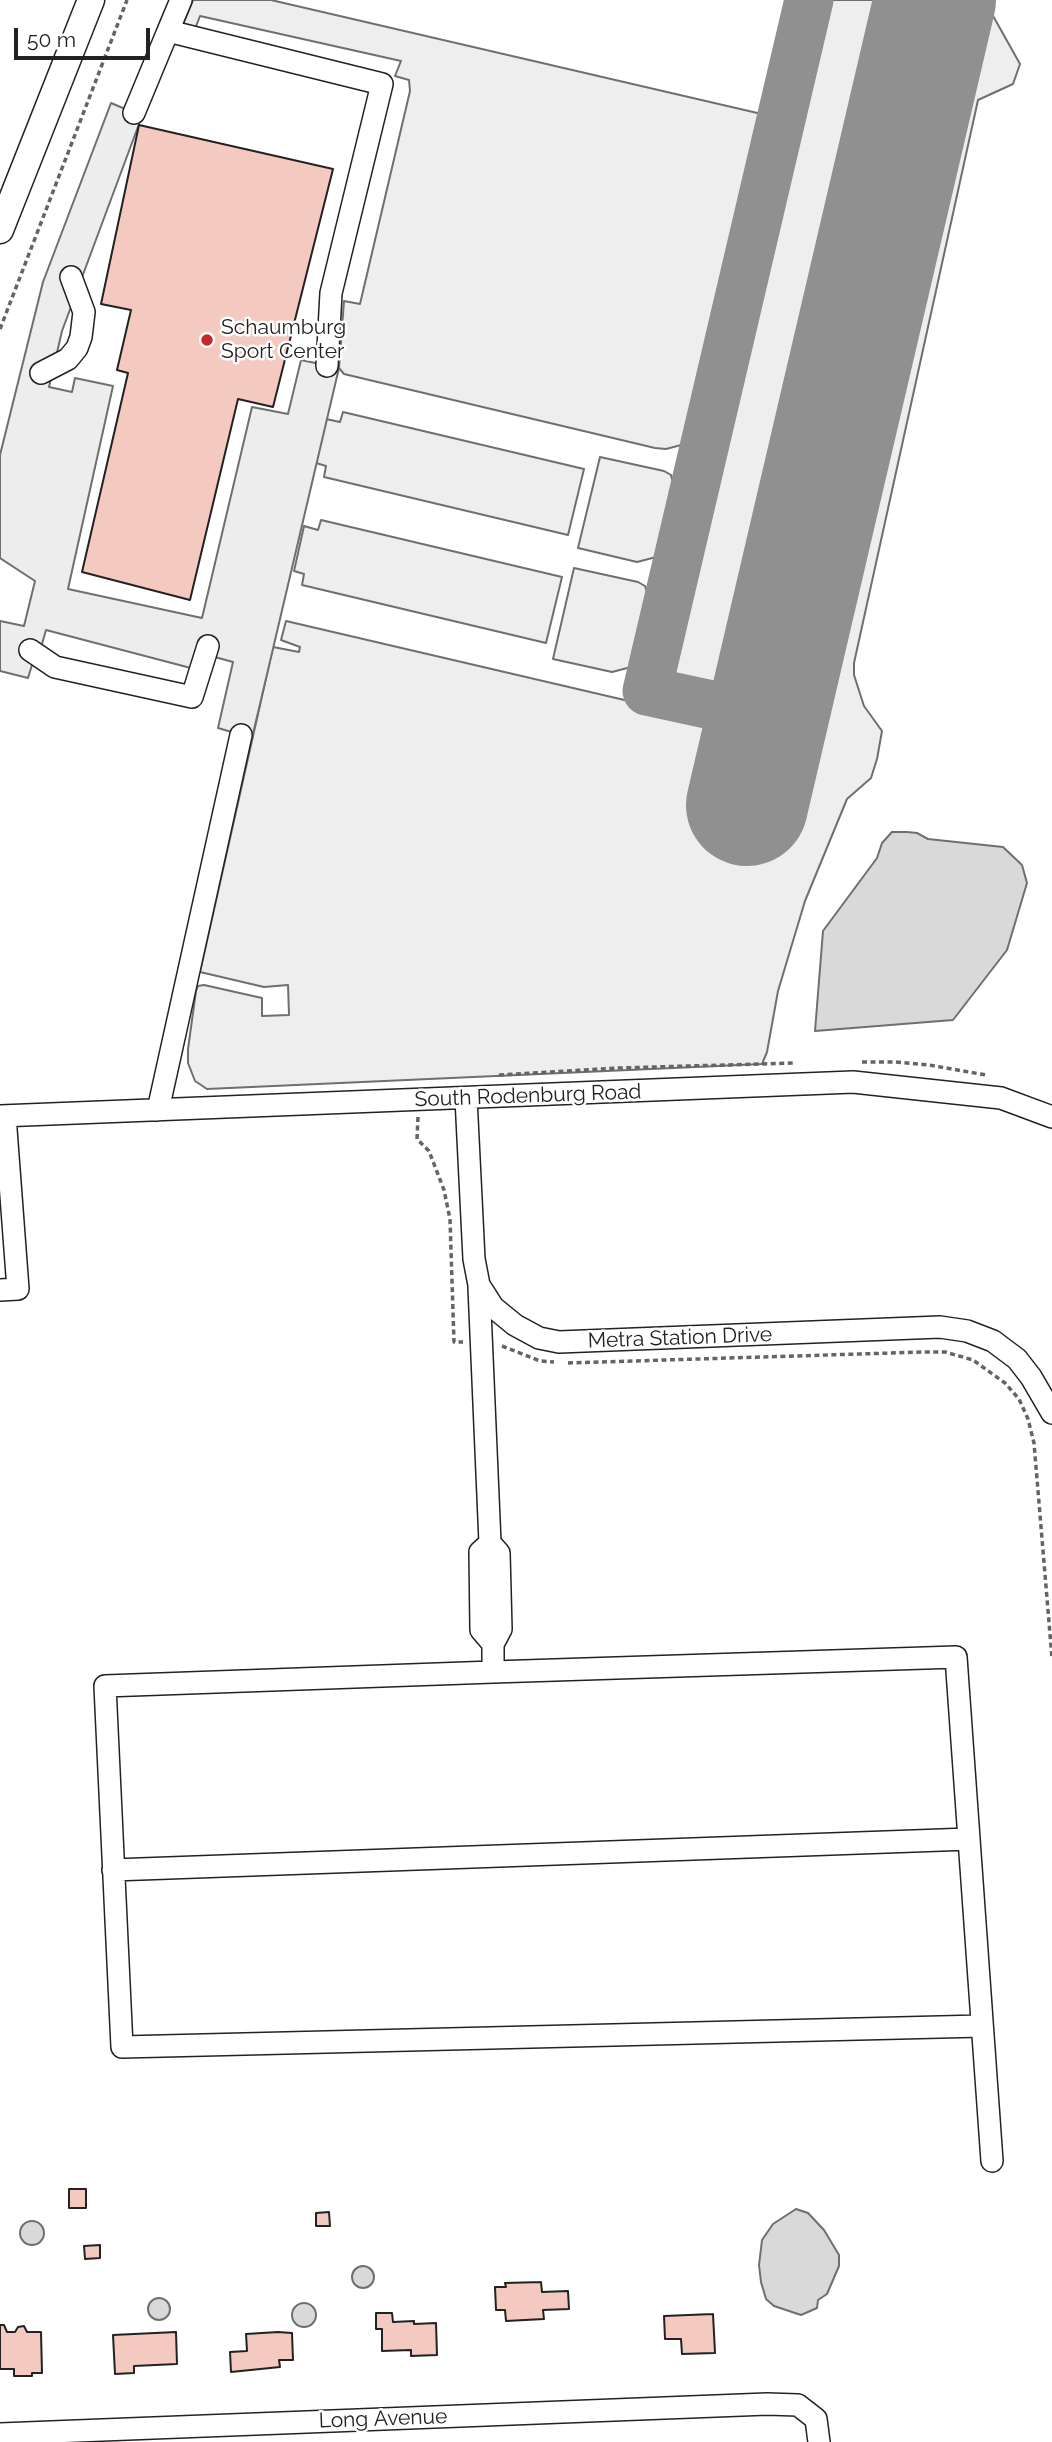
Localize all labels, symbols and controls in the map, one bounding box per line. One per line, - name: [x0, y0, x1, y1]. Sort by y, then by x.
- scale bar: [18, 14, 154, 58]
- text: 50 m: [27, 27, 76, 52]
- place label: Schaumburg Sport Center: [221, 315, 346, 365]
- marker: Schaumburg Sport Center: [199, 332, 215, 348]
- street label: South Rodenburg Road: [414, 1079, 642, 1113]
- street label: Metra Station Drive: [587, 1322, 773, 1354]
- street label: Long Avenue: [318, 2404, 448, 2434]

